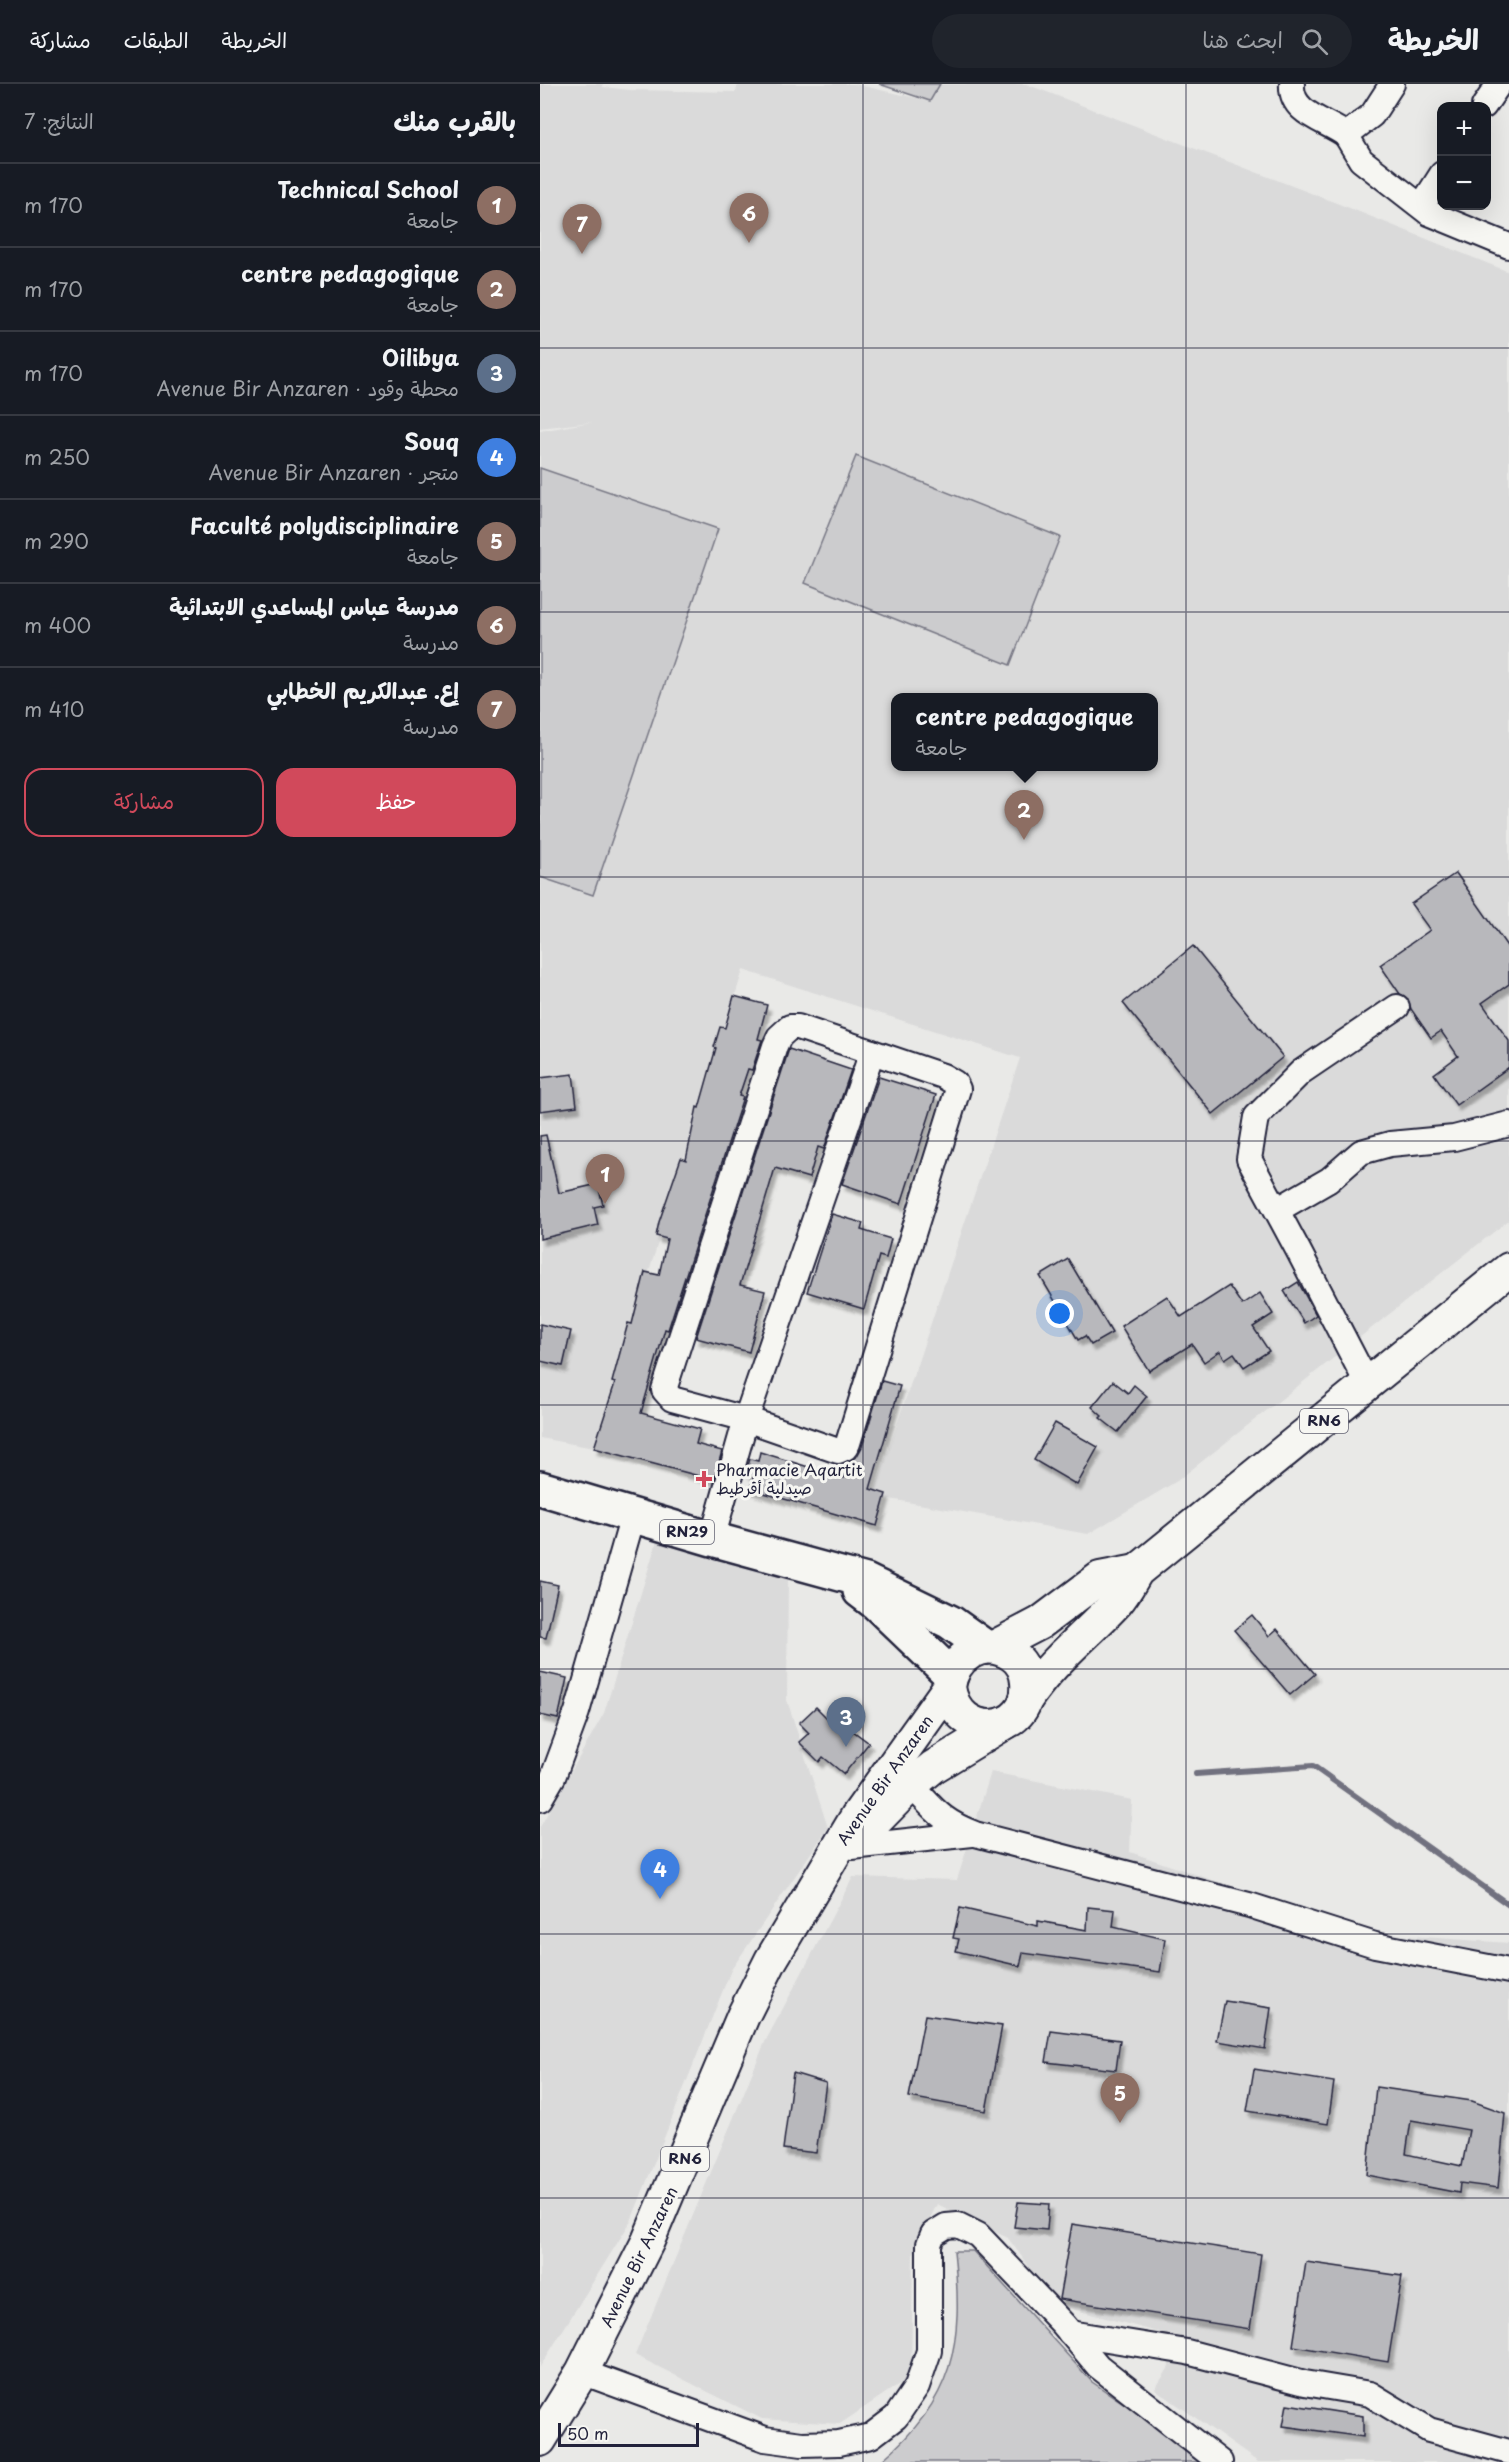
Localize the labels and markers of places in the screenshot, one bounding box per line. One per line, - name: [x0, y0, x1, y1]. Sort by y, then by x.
- pin: 6: [730, 194, 768, 243]
- pin: 7: [562, 204, 602, 254]
- pin: 2: [1004, 790, 1044, 840]
- pin: 1: [586, 1154, 624, 1204]
- place label: Pharmacie Aqartit صيدلية أقرطيط: [716, 1457, 863, 1499]
- marker: Pharmacie Aqartit صيدلية أقرطيط: [697, 1472, 711, 1486]
- pin: 3: [826, 1698, 866, 1747]
- pin: 4: [640, 1850, 680, 1899]
- pin: 5: [1100, 2074, 1140, 2123]

